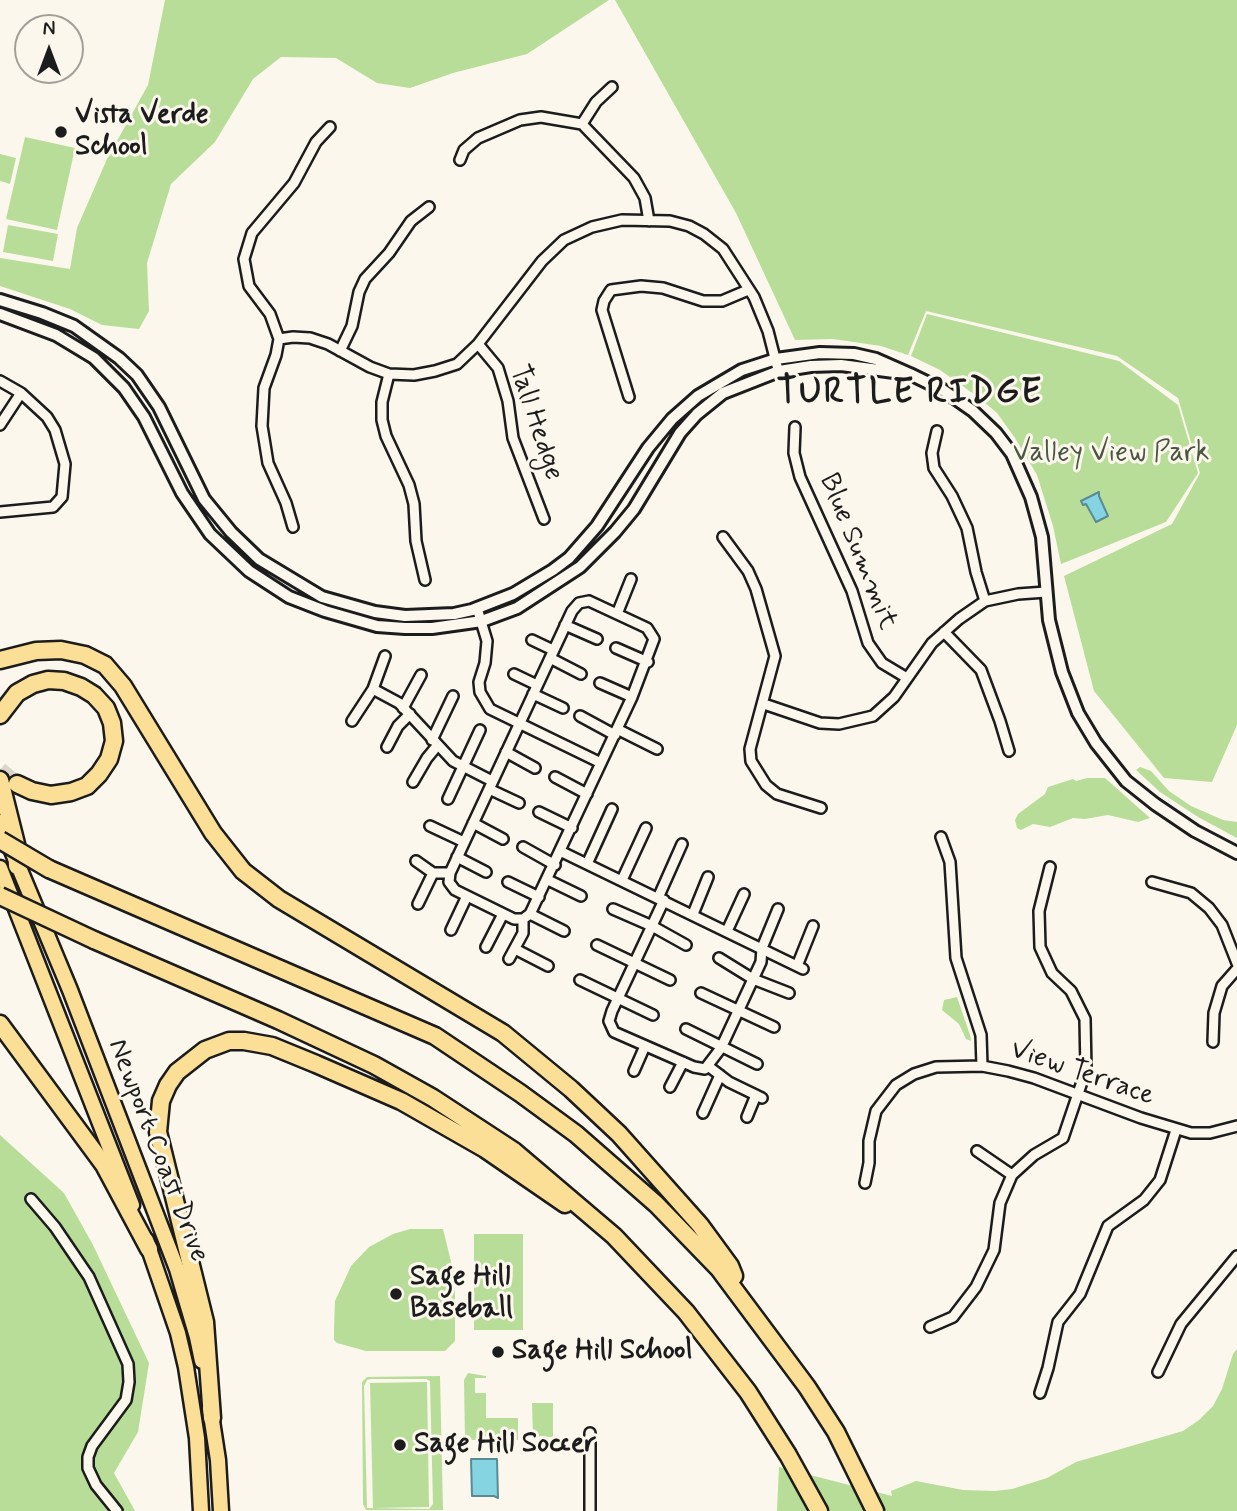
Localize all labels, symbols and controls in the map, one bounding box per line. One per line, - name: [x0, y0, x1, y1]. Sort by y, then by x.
- north arrow: [14, 14, 84, 84]
- text: N: [43, 17, 55, 42]
- place label: Vista Verde School: [75, 99, 209, 165]
- marker: Vista Verde School: [53, 124, 69, 140]
- street label: Tall Hedge: [501, 361, 569, 485]
- district label: TURTLE RIDGE: [773, 374, 1047, 416]
- park label: Valley View Park: [1013, 437, 1209, 471]
- street label: Blue Summit: [810, 469, 904, 635]
- street label: View Terrace: [1006, 1034, 1158, 1114]
- street label: Newport Coast Drive: [99, 1035, 215, 1267]
- place label: Sage Hill Baseball: [410, 1261, 513, 1327]
- marker: Sage Hill Baseball: [388, 1286, 404, 1302]
- place label: Sage Hill School: [512, 1335, 692, 1369]
- marker: Sage Hill School: [490, 1344, 506, 1360]
- place label: Sage Hill Soccer: [414, 1428, 596, 1462]
- marker: Sage Hill Soccer: [392, 1437, 408, 1453]

